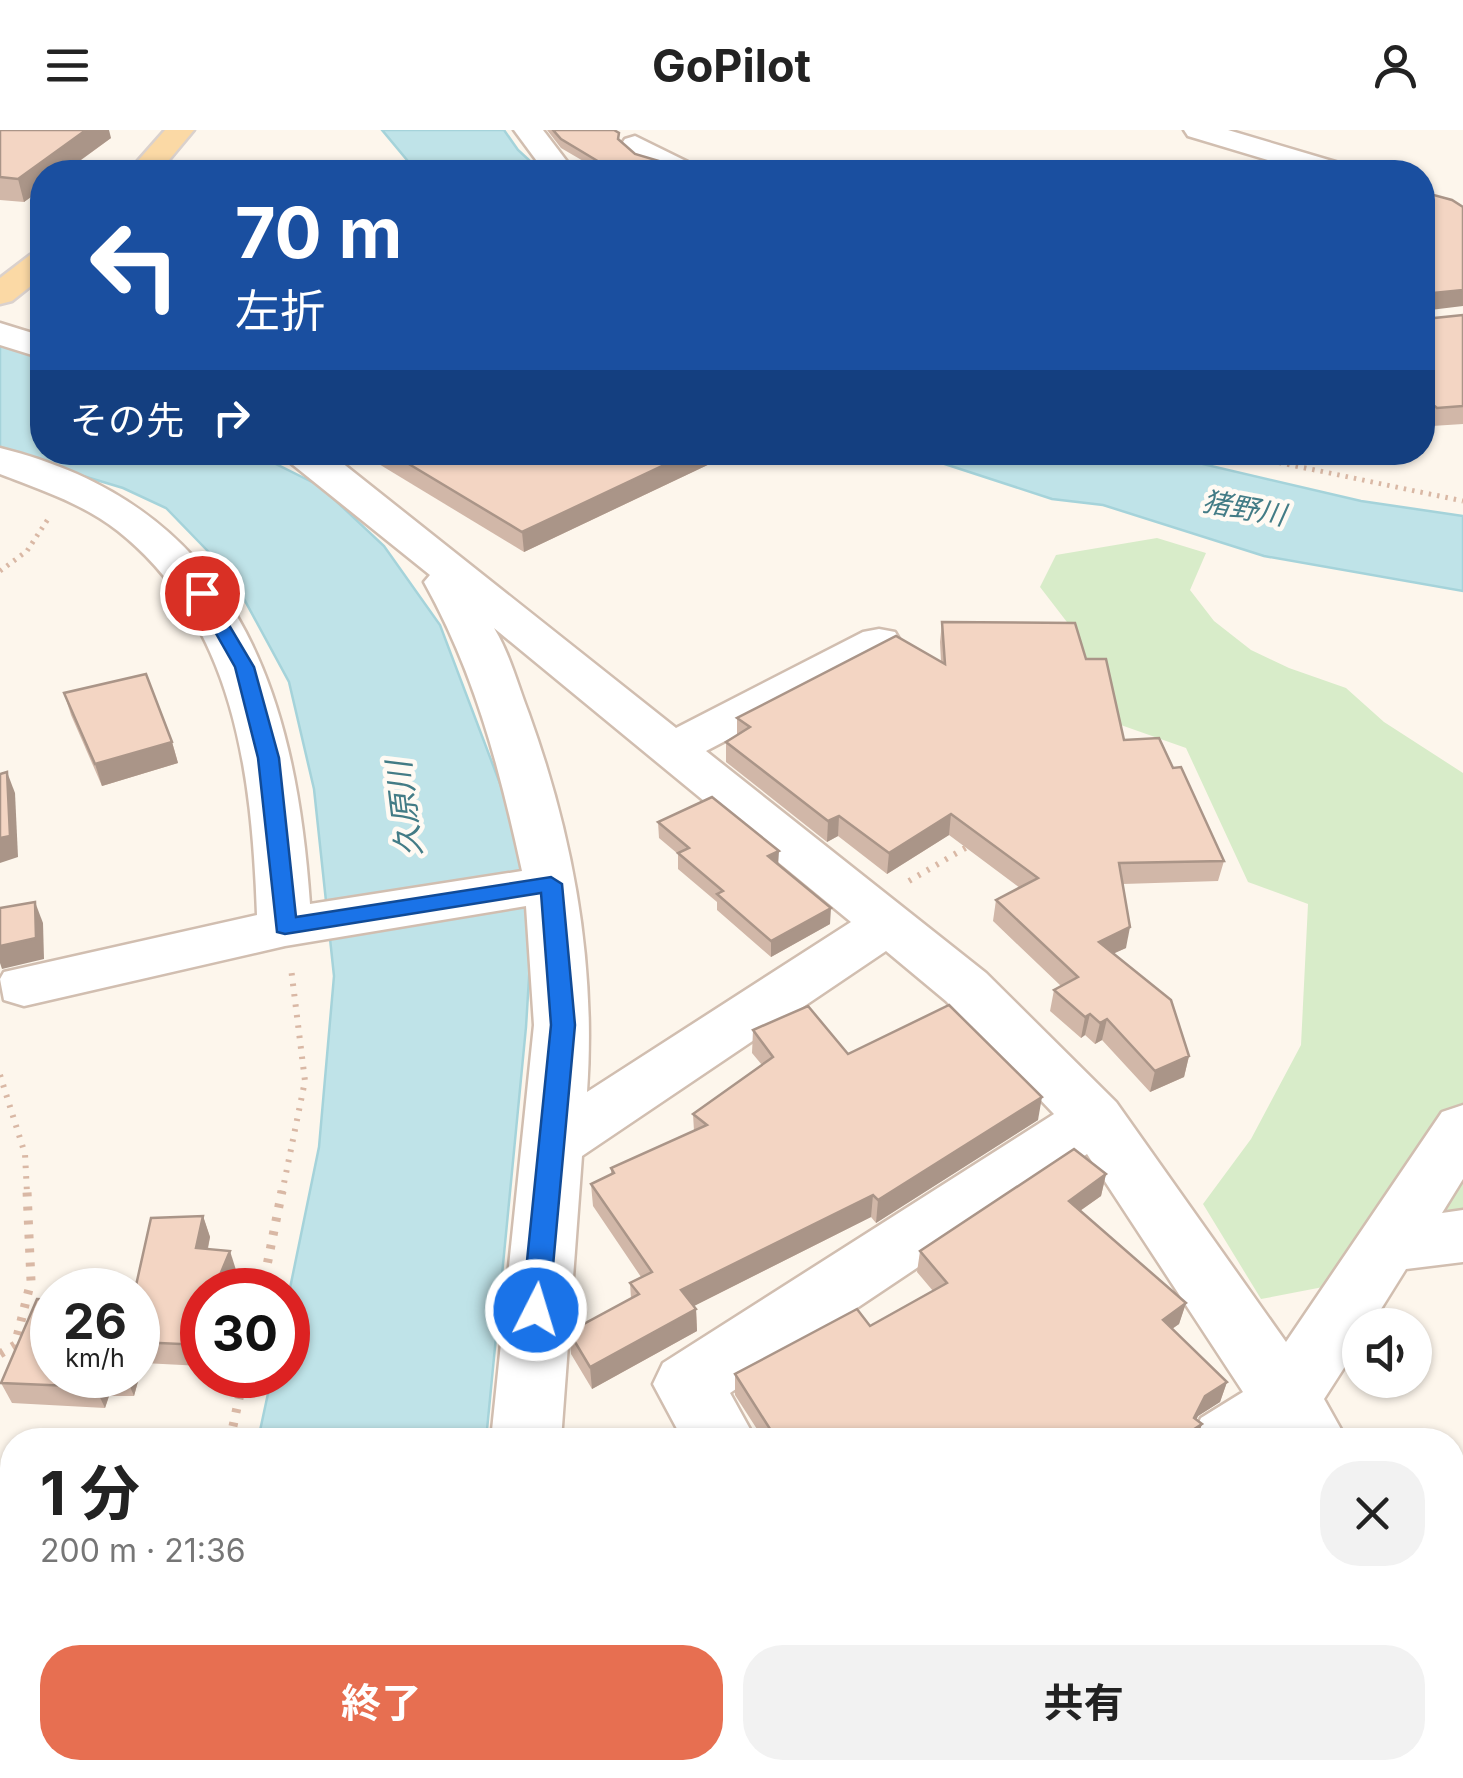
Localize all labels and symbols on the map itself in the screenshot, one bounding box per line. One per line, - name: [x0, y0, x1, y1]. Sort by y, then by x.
- water label: 猪野川: [1200, 484, 1291, 533]
- pin: [160, 551, 245, 636]
- water label: 久原川: [378, 756, 429, 859]
- position arrow: [484, 1258, 588, 1362]
- speed limit sign: 30: [180, 1268, 310, 1398]

